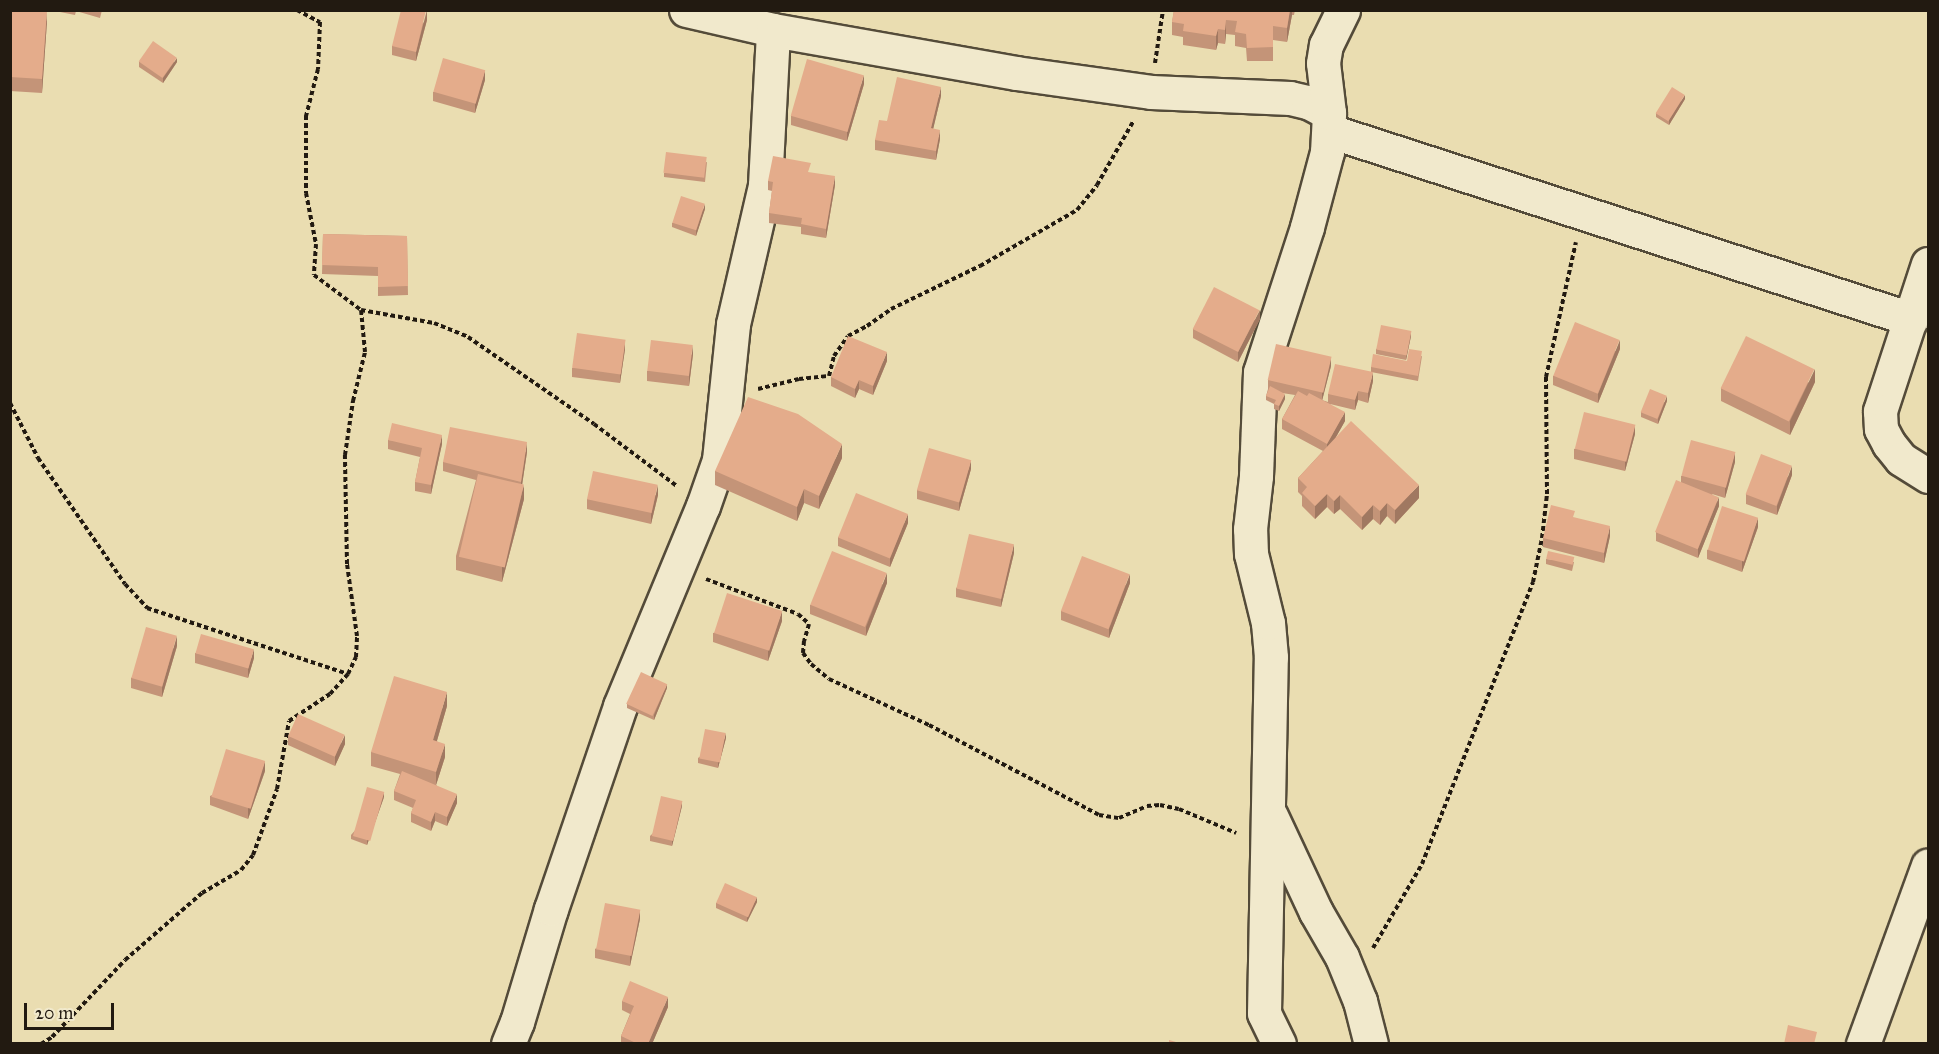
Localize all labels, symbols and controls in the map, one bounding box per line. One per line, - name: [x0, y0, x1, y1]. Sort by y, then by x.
- scale bar: [27, 991, 117, 1029]
- text: 20 m: [35, 1002, 73, 1024]

